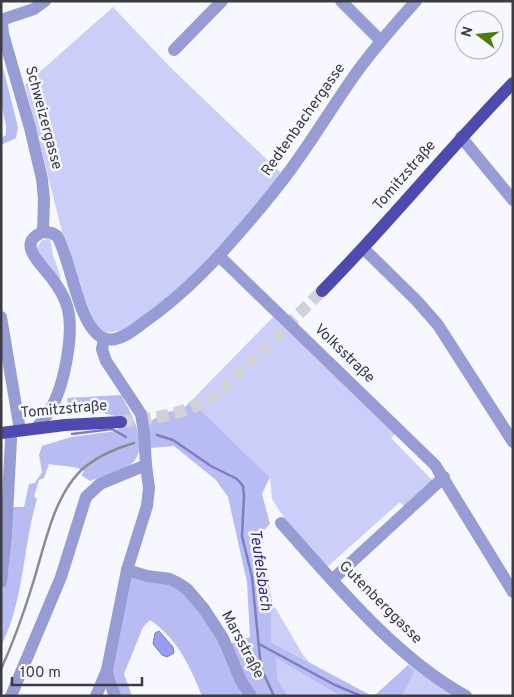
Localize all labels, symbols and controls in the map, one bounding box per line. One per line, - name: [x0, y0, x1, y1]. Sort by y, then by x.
- north arrow: [454, 10, 504, 60]
- text: N: [458, 25, 478, 39]
- street label: Redtenbachergasse: [258, 60, 350, 180]
- street label: Schweizergasse: [20, 64, 66, 172]
- street label: Tomitzstraße: [369, 137, 441, 215]
- street label: Volksstraße: [310, 320, 378, 388]
- street label: Tomitzstraße: [20, 397, 108, 423]
- water label: Teufelsbach: [244, 528, 276, 612]
- street label: Gutenberggasse: [334, 557, 426, 649]
- street label: Marsstraße: [216, 608, 268, 682]
- scale bar: [12, 654, 142, 686]
- text: 100 m: [20, 664, 61, 683]

